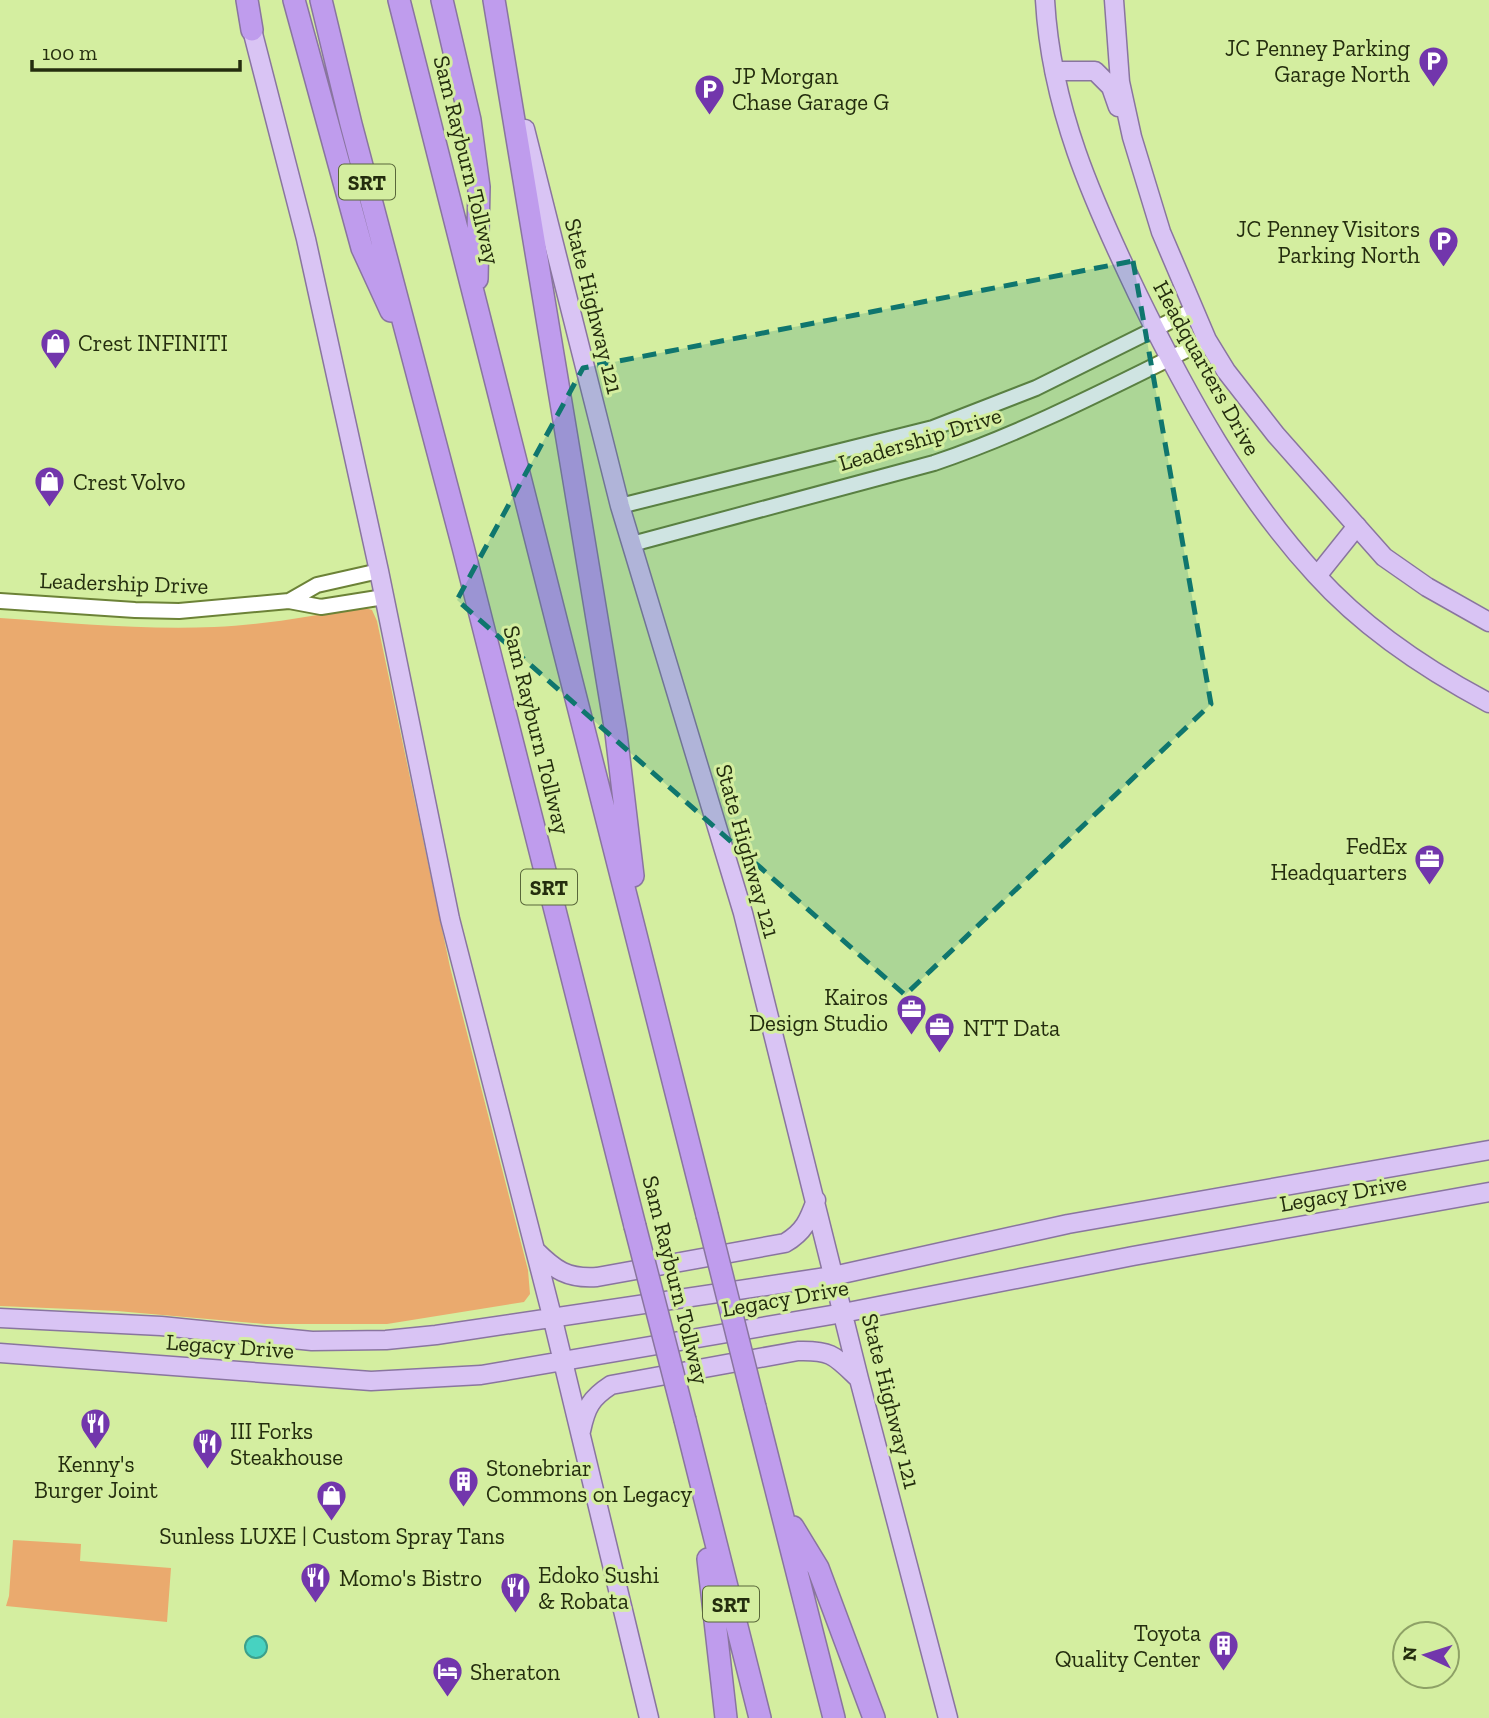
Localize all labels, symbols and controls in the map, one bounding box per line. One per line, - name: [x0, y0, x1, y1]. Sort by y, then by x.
- scale bar: [32, 28, 240, 72]
- place label: JC Penney Parking Garage North: [1225, 34, 1410, 88]
- text: 100 m: [42, 40, 97, 65]
- parking icon: JC Penney Parking Garage North: [1416, 44, 1450, 88]
- street label: Sam Rayburn Tollway: [427, 53, 507, 268]
- place label: JP Morgan Chase Garage G: [732, 62, 889, 116]
- parking icon: JP Morgan Chase Garage G: [692, 72, 726, 116]
- road number: SRT: [339, 164, 395, 200]
- place label: JC Penney Visitors Parking North: [1236, 215, 1420, 269]
- street label: State Highway 121: [559, 216, 629, 397]
- parking icon: JC Penney Visitors Parking North: [1426, 225, 1460, 269]
- street label: Headquarters Drive: [1147, 276, 1267, 460]
- shop icon: Crest INFINITI: [38, 326, 72, 370]
- place label: Crest INFINITI: [78, 329, 228, 357]
- street label: Leadership Drive: [835, 401, 1005, 477]
- shop icon: Crest Volvo: [33, 465, 67, 509]
- place label: Crest Volvo: [73, 468, 186, 496]
- street label: Leadership Drive: [39, 566, 209, 600]
- street label: Sam Rayburn Tollway: [497, 623, 577, 838]
- street label: State Highway 121: [710, 761, 786, 941]
- place label: FedEx Headquarters: [1271, 832, 1407, 886]
- office icon: FedEx Headquarters: [1413, 842, 1447, 886]
- road number: SRT: [521, 870, 577, 904]
- place label: Kairos Design Studio: [749, 983, 888, 1037]
- office icon: Kairos Design Studio: [894, 993, 928, 1037]
- office icon: NTT Data: [923, 1011, 957, 1055]
- place label: NTT Data: [963, 1014, 1060, 1042]
- street label: Legacy Drive: [1277, 1168, 1409, 1218]
- street label: Sam Rayburn Tollway: [636, 1173, 716, 1388]
- street label: Legacy Drive: [719, 1273, 851, 1323]
- street label: State Highway 121: [856, 1311, 926, 1492]
- street label: Legacy Drive: [165, 1328, 295, 1364]
- restaurant icon: Kenny's Burger Joint: [79, 1406, 113, 1450]
- place label: III Forks Steakhouse: [230, 1417, 343, 1471]
- restaurant icon: III Forks Steakhouse: [190, 1427, 224, 1471]
- place label: Kenny's Burger Joint: [34, 1450, 158, 1504]
- place label: Stonebriar Commons on Legacy: [486, 1454, 693, 1508]
- building icon: Stonebriar Commons on Legacy: [446, 1464, 480, 1508]
- shop icon: Sunless LUXE | Custom Spray Tans: [315, 1478, 349, 1522]
- place label: Sunless LUXE | Custom Spray Tans: [159, 1522, 505, 1550]
- restaurant icon: Momo's Bistro: [299, 1561, 333, 1605]
- place label: Edoko Sushi & Robata: [538, 1561, 659, 1615]
- place label: Momo's Bistro: [339, 1564, 482, 1592]
- restaurant icon: Edoko Sushi & Robata: [498, 1571, 532, 1615]
- road number: SRT: [703, 1586, 759, 1622]
- place label: Toyota Quality Center: [1055, 1619, 1201, 1673]
- north arrow: [1391, 1620, 1461, 1690]
- building icon: Toyota Quality Center: [1207, 1629, 1241, 1673]
- text: N: [1398, 1646, 1422, 1662]
- hotel icon: Sheraton: [430, 1655, 464, 1699]
- place label: Sheraton: [470, 1658, 560, 1686]

